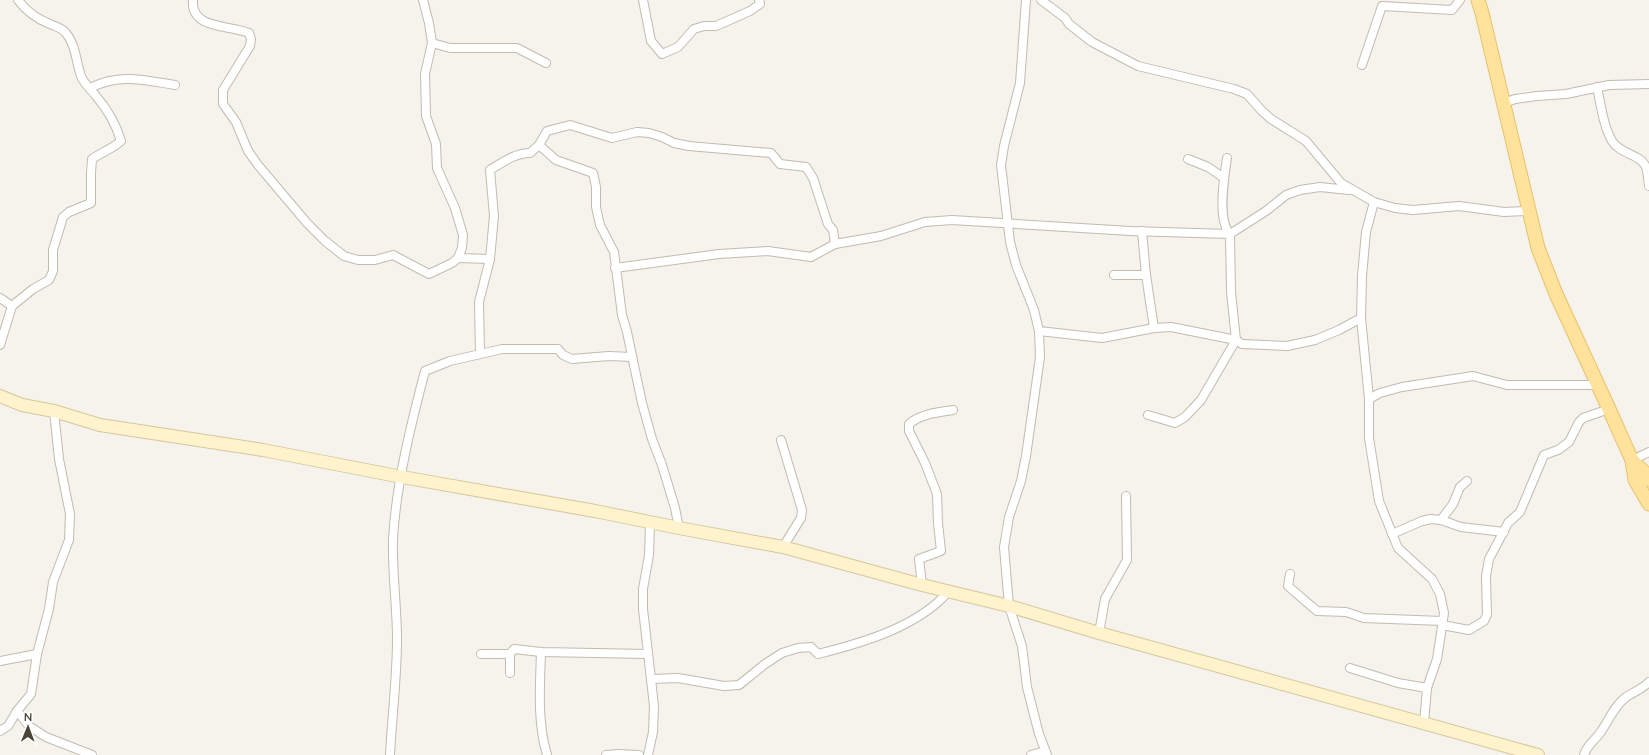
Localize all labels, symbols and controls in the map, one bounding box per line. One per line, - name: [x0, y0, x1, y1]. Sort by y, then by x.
- north arrow: [8, 707, 48, 747]
- text: N: [24, 710, 33, 723]

